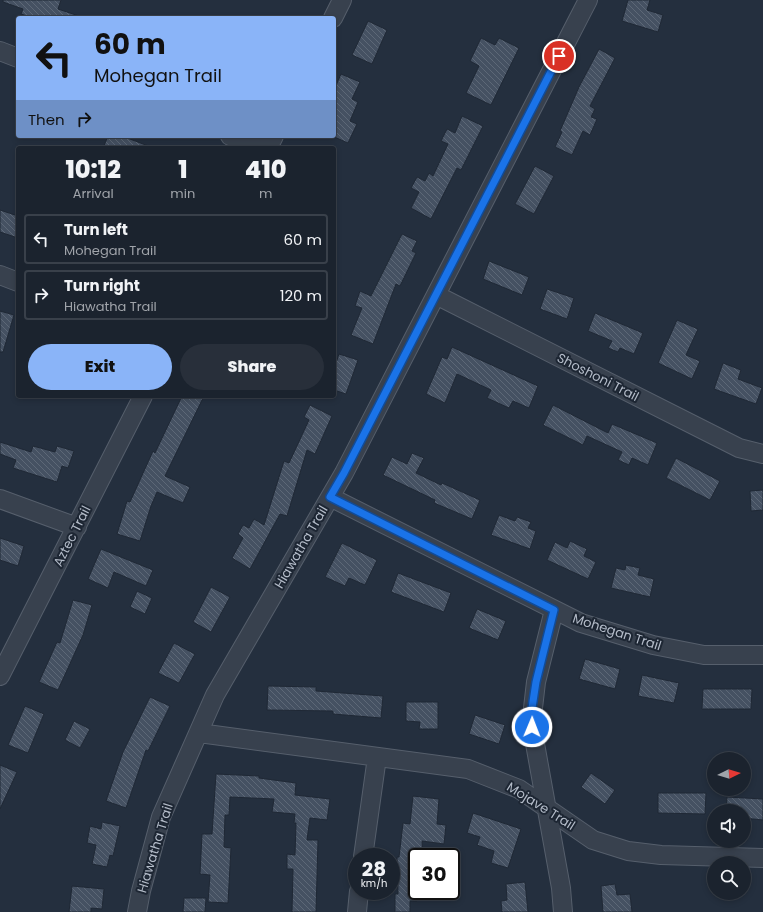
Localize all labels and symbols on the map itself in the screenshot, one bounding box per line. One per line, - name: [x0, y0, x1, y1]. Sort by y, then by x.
- pin: [542, 39, 576, 73]
- street label: Shoshoni Trail: [554, 348, 642, 406]
- street label: Aztec Trail: [49, 502, 95, 570]
- street label: Hiawatha Trail: [270, 502, 332, 592]
- street label: Mohegan Trail: [570, 609, 664, 655]
- position arrow: [511, 706, 553, 748]
- north arrow: [707, 752, 751, 796]
- street label: Mojave Trail: [503, 777, 579, 835]
- street label: Hiawatha Trail: [132, 801, 178, 895]
- speed limit sign: 30: [408, 848, 460, 900]

